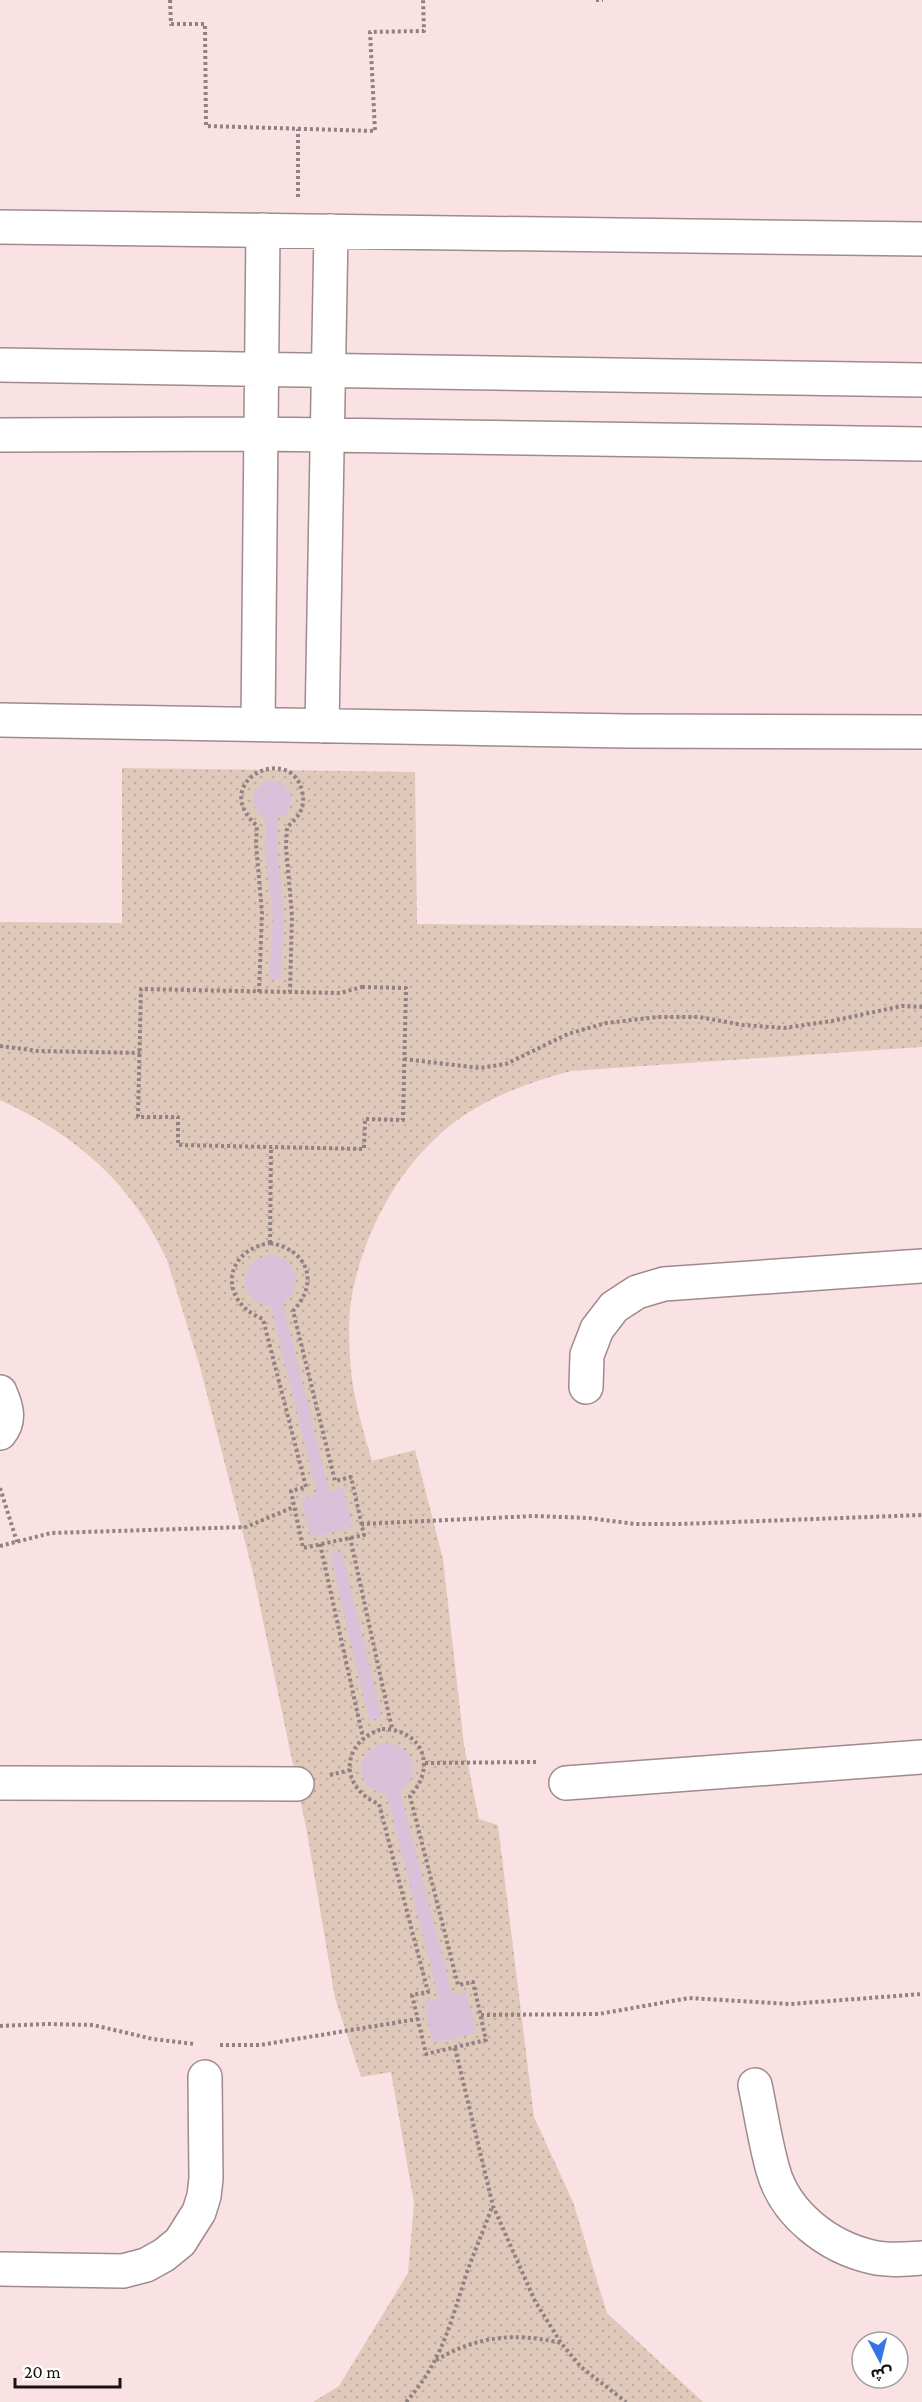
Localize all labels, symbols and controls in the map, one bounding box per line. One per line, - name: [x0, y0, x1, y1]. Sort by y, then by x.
- north arrow: [850, 2330, 910, 2390]
- scale bar: [15, 2351, 120, 2389]
- text: 20 m: [24, 2362, 61, 2382]
- text: ش: [870, 2364, 894, 2384]

